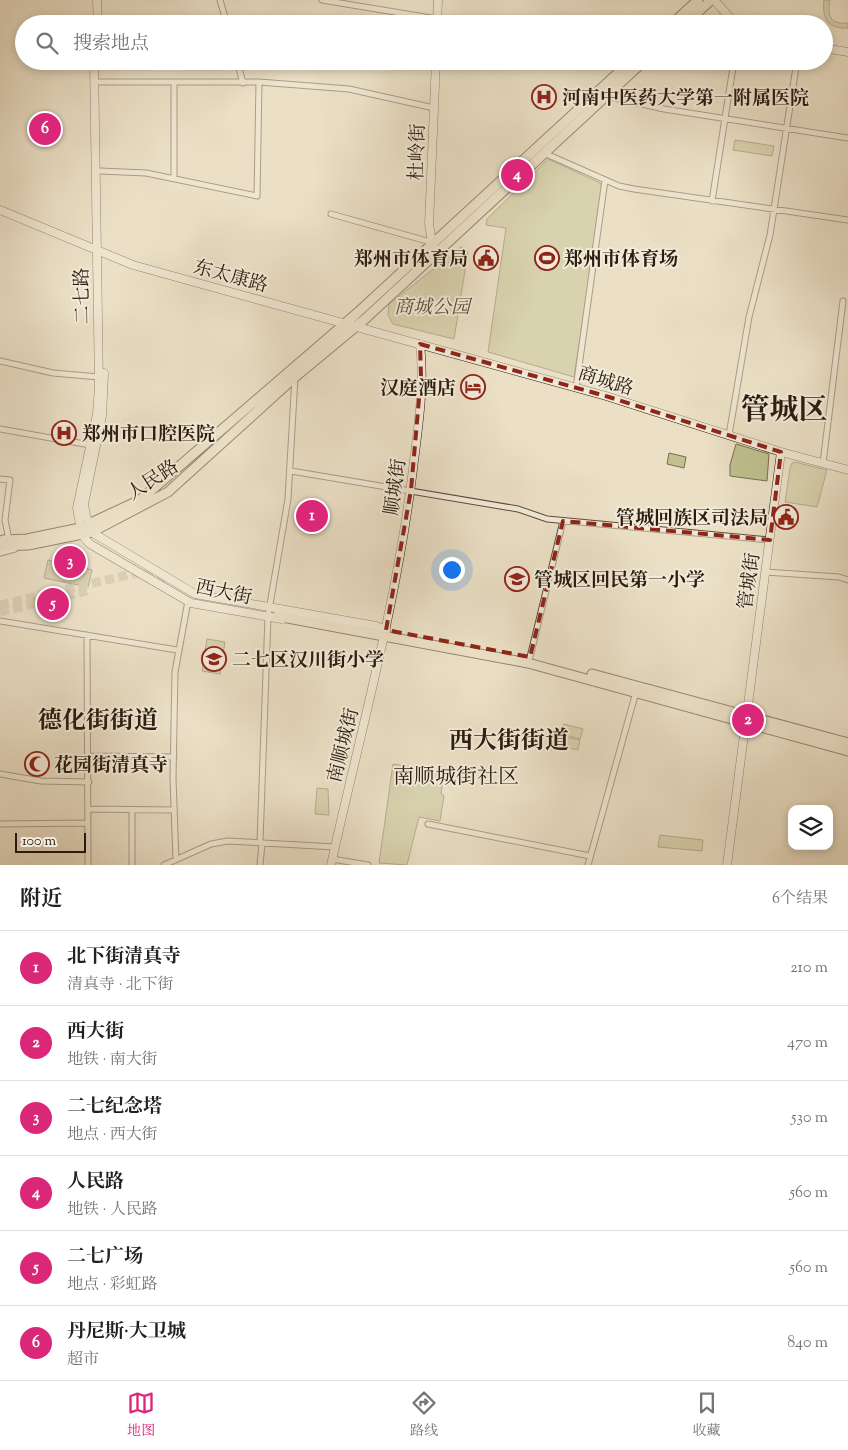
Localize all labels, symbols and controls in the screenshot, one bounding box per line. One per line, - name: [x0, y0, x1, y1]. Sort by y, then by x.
- search box: [15, 15, 833, 70]
- icon: search: [33, 29, 61, 57]
- text: 搜索地点: [73, 31, 149, 58]
- hospital icon: 河南中医药大学第一附属医院: [531, 84, 557, 110]
- place label: 河南中医药大学第一附属医院: [562, 86, 809, 113]
- pin: 6: [29, 110, 61, 148]
- street label: 杜岭街: [404, 123, 433, 181]
- pin: 4: [501, 156, 533, 194]
- public building icon: 郑州市体育局: [473, 245, 499, 271]
- sports icon: 郑州市体育场: [534, 245, 560, 271]
- place label: 郑州市体育局: [354, 247, 468, 274]
- place label: 郑州市体育场: [564, 247, 678, 274]
- street label: 东太康路: [190, 255, 271, 300]
- street label: 二七路: [70, 267, 97, 325]
- park label: 商城公园: [394, 295, 473, 322]
- street label: 商城路: [574, 361, 636, 404]
- hotel icon: 汉庭酒店: [460, 374, 486, 400]
- place label: 汉庭酒店: [380, 376, 456, 403]
- district label: 管城区: [740, 391, 828, 433]
- hospital icon: 郑州市口腔医院: [51, 420, 77, 446]
- place label: 郑州市口腔医院: [82, 422, 215, 449]
- street label: 人民路: [122, 454, 185, 508]
- street label: 顺城街: [379, 457, 414, 517]
- pin: 1: [296, 497, 328, 535]
- public building icon: 管城回族区司法局: [773, 504, 799, 530]
- place label: 管城回族区司法局: [616, 506, 768, 533]
- pin: 3: [54, 543, 86, 581]
- street label: 管城街: [733, 551, 768, 611]
- your location: [439, 557, 465, 583]
- school or university icon: 管城区回民第一小学: [504, 566, 530, 592]
- place label: 管城区回民第一小学: [534, 568, 705, 595]
- street label: 西大街: [193, 574, 254, 613]
- pin: 5: [37, 585, 69, 623]
- school or university icon: 二七区汉川街小学: [201, 646, 227, 672]
- place label: 二七区汉川街小学: [232, 648, 384, 675]
- pin: 2: [732, 701, 764, 739]
- district label: 德化街街道: [38, 705, 158, 739]
- street label: 南顺城街: [322, 705, 367, 786]
- district label: 西大街街道: [449, 725, 569, 759]
- mosque icon: 花园街清真寺: [24, 751, 50, 777]
- place label: 花园街清真寺: [54, 753, 168, 780]
- district label: 南顺城街社区: [393, 763, 519, 793]
- map controls: [788, 805, 833, 850]
- button: layers: [788, 805, 833, 850]
- scale bar: [15, 830, 86, 853]
- text: 100 m: [22, 832, 56, 852]
- text: 附近: [20, 885, 62, 915]
- text: 6个结果: [772, 888, 828, 911]
- text: 北下街清真寺: [67, 944, 181, 971]
- text: 1: [33, 957, 39, 980]
- text: 210 m: [790, 957, 828, 980]
- text: 清真寺 · 北下街: [67, 974, 174, 997]
- text: 西大街: [67, 1019, 124, 1046]
- text: 2: [32, 1032, 40, 1055]
- text: 470 m: [787, 1032, 828, 1055]
- text: 地铁 · 南大街: [67, 1049, 158, 1072]
- text: 二七纪念塔: [67, 1094, 162, 1121]
- text: 3: [33, 1107, 39, 1130]
- text: 530 m: [791, 1107, 828, 1130]
- text: 地点 · 西大街: [67, 1124, 158, 1147]
- text: 人民路: [67, 1169, 124, 1196]
- text: 4: [32, 1182, 40, 1205]
- text: 560 m: [789, 1182, 828, 1205]
- text: 地铁 · 人民路: [67, 1199, 158, 1222]
- text: 二七广场: [67, 1244, 143, 1271]
- text: 5: [33, 1257, 39, 1280]
- text: 560 m: [789, 1257, 828, 1280]
- text: 地点 · 彩虹路: [67, 1274, 158, 1297]
- text: 丹尼斯·大卫城: [67, 1319, 186, 1346]
- text: 6: [32, 1332, 40, 1355]
- text: 840 m: [787, 1332, 828, 1355]
- text: 超市: [67, 1349, 99, 1372]
- tab: 地图: [127, 1389, 155, 1442]
- tab: 路线: [410, 1389, 438, 1442]
- tab: 收藏: [693, 1389, 721, 1442]

